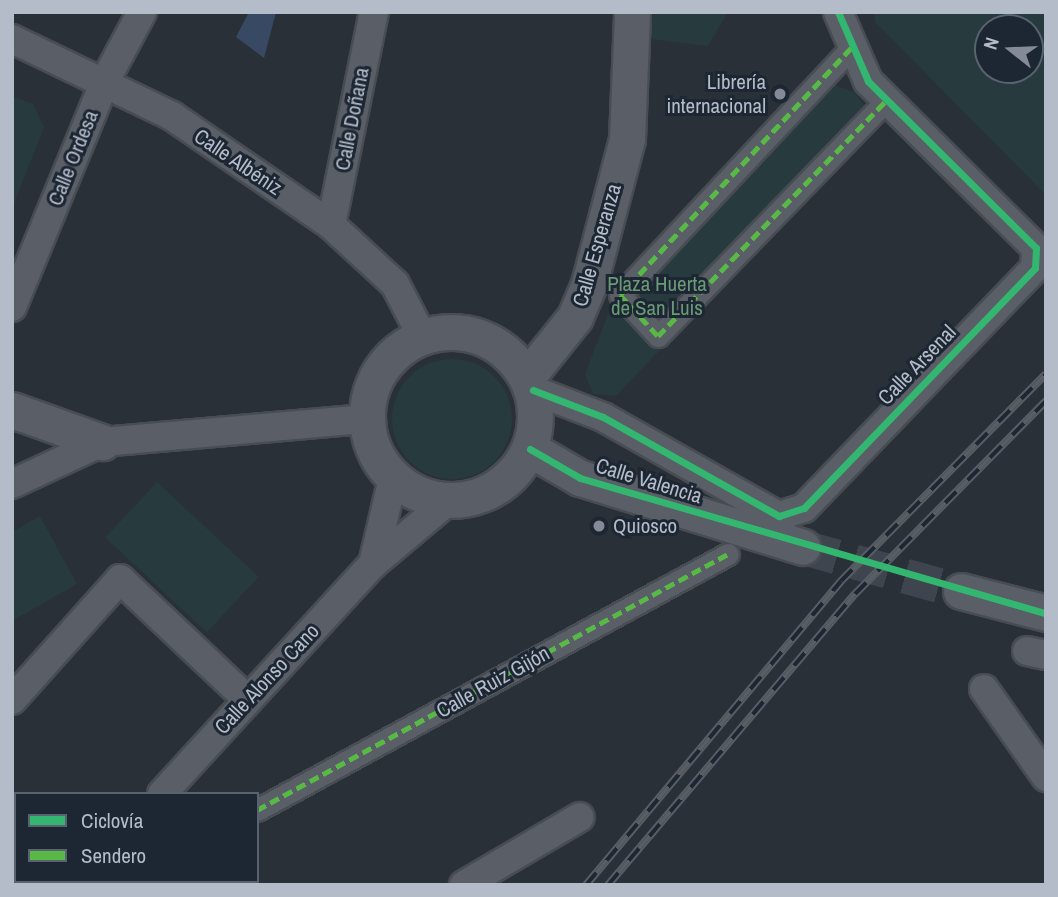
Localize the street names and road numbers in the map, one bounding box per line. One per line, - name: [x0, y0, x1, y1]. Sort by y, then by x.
- street label: Calle Doñana: [330, 65, 374, 173]
- street label: Calle Ordesa: [42, 107, 104, 209]
- street label: Calle Albéniz: [189, 123, 287, 201]
- street label: Calle Esperanza: [567, 181, 627, 309]
- street label: Calle Arsenal: [872, 319, 962, 411]
- street label: Calle Valencia: [593, 453, 705, 509]
- street label: Calle Alonso Cano: [209, 618, 325, 740]
- street label: Calle Ruiz Gijón: [432, 641, 554, 723]

